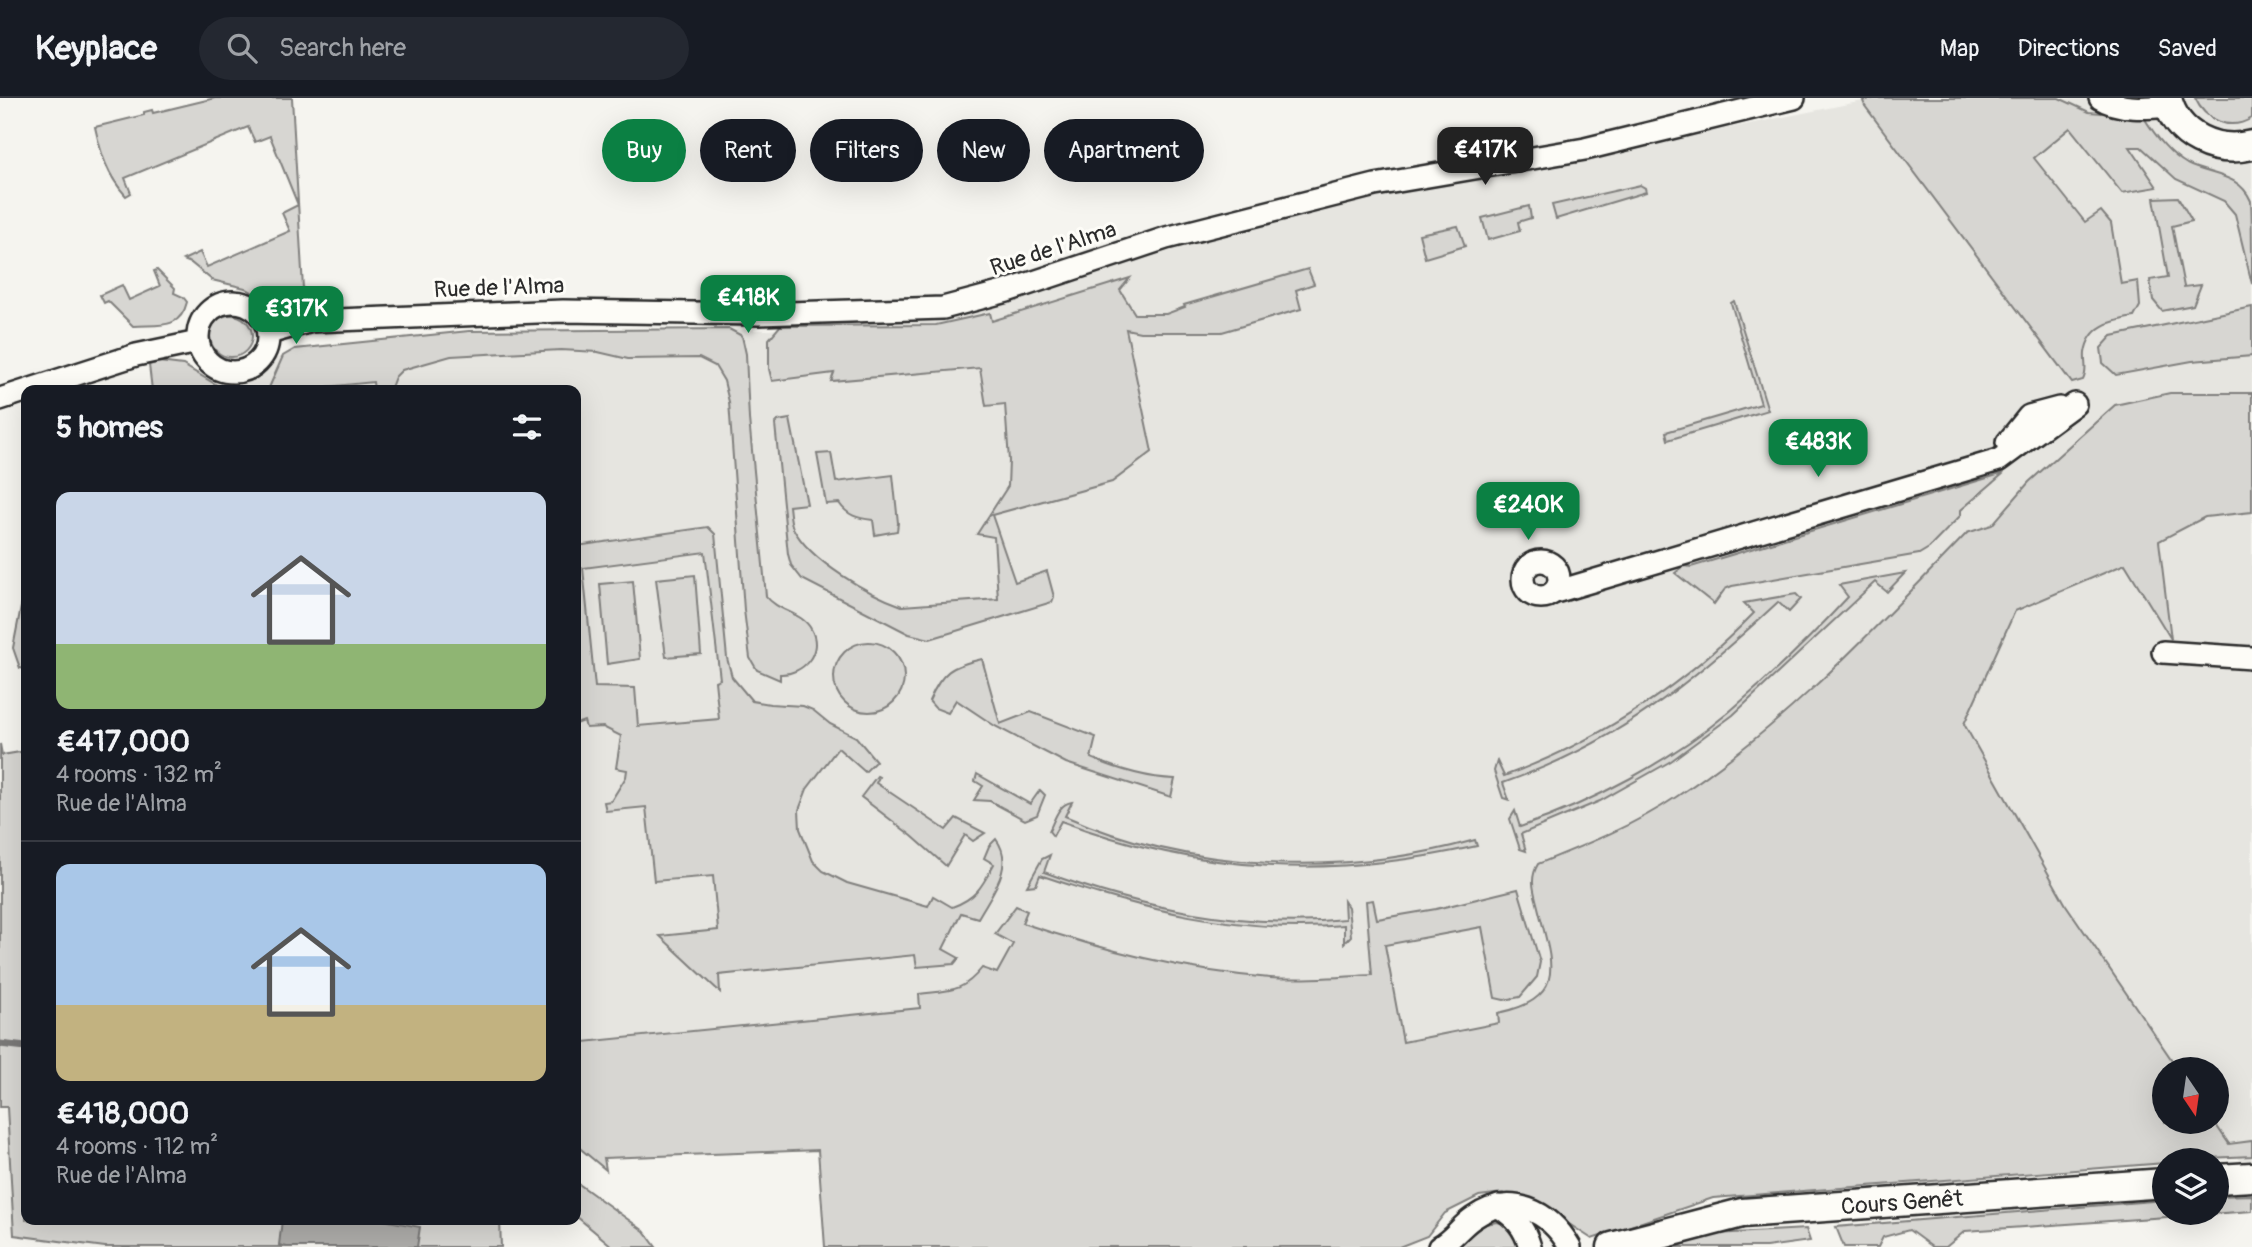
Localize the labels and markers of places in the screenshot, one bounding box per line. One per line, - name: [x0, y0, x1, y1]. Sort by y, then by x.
- pin: €417K: [1436, 127, 1534, 187]
- pin: €418K: [699, 275, 797, 335]
- pin: €317K: [247, 286, 345, 346]
- pin: €483K: [1769, 420, 1867, 479]
- pin: €240K: [1479, 482, 1577, 542]

